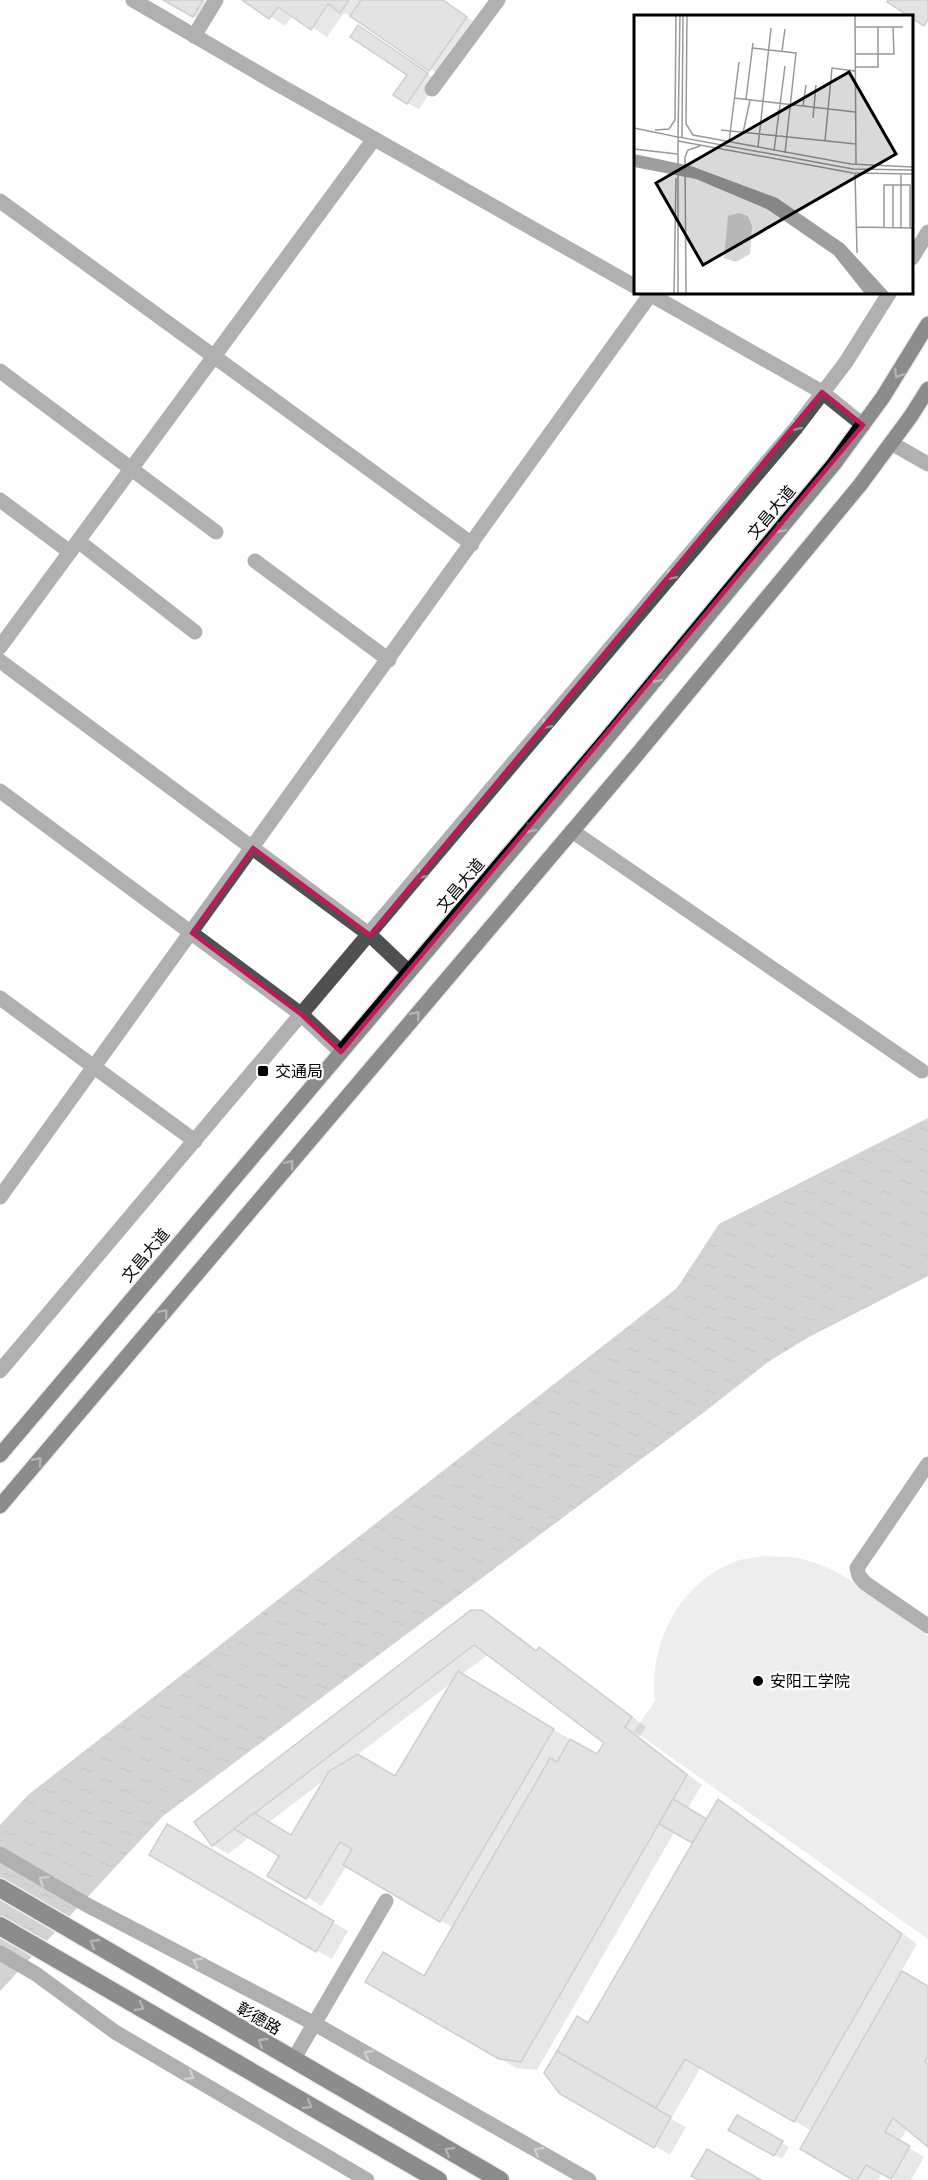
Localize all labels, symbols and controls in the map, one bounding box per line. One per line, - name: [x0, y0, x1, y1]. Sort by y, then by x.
- inset map: [634, 15, 913, 294]
- one-way arrow: [894, 367, 905, 378]
- one-way arrow: [793, 420, 804, 431]
- street label: 文昌大道: [744, 482, 799, 543]
- one-way arrow: [776, 522, 787, 533]
- one-way arrow: [668, 569, 679, 580]
- one-way arrow: [652, 673, 663, 684]
- one-way arrow: [542, 718, 553, 729]
- one-way arrow: [527, 822, 538, 833]
- street label: 文昌大道: [433, 855, 488, 916]
- one-way arrow: [417, 868, 428, 879]
- one-way arrow: [409, 1011, 420, 1022]
- place label: 交通局: [275, 1062, 323, 1081]
- marker: 交通局: [256, 1064, 270, 1078]
- one-way arrow: [283, 1160, 294, 1171]
- street label: 文昌大道: [118, 1225, 173, 1286]
- one-way arrow: [157, 1309, 168, 1320]
- one-way arrow: [31, 1457, 42, 1468]
- place label: 安阳工学院: [770, 1672, 850, 1691]
- marker: 安阳工学院: [751, 1674, 765, 1688]
- one-way arrow: [39, 1875, 49, 1887]
- one-way arrow: [90, 1939, 100, 1951]
- one-way arrow: [192, 1958, 203, 1970]
- street label: 彰德路: [233, 1998, 284, 2039]
- one-way arrow: [134, 2000, 144, 2011]
- one-way arrow: [258, 2038, 269, 2049]
- one-way arrow: [364, 2050, 375, 2062]
- one-way arrow: [184, 2069, 194, 2080]
- one-way arrow: [302, 2098, 312, 2109]
- one-way arrow: [445, 2146, 455, 2158]
- one-way arrow: [534, 2147, 544, 2158]

